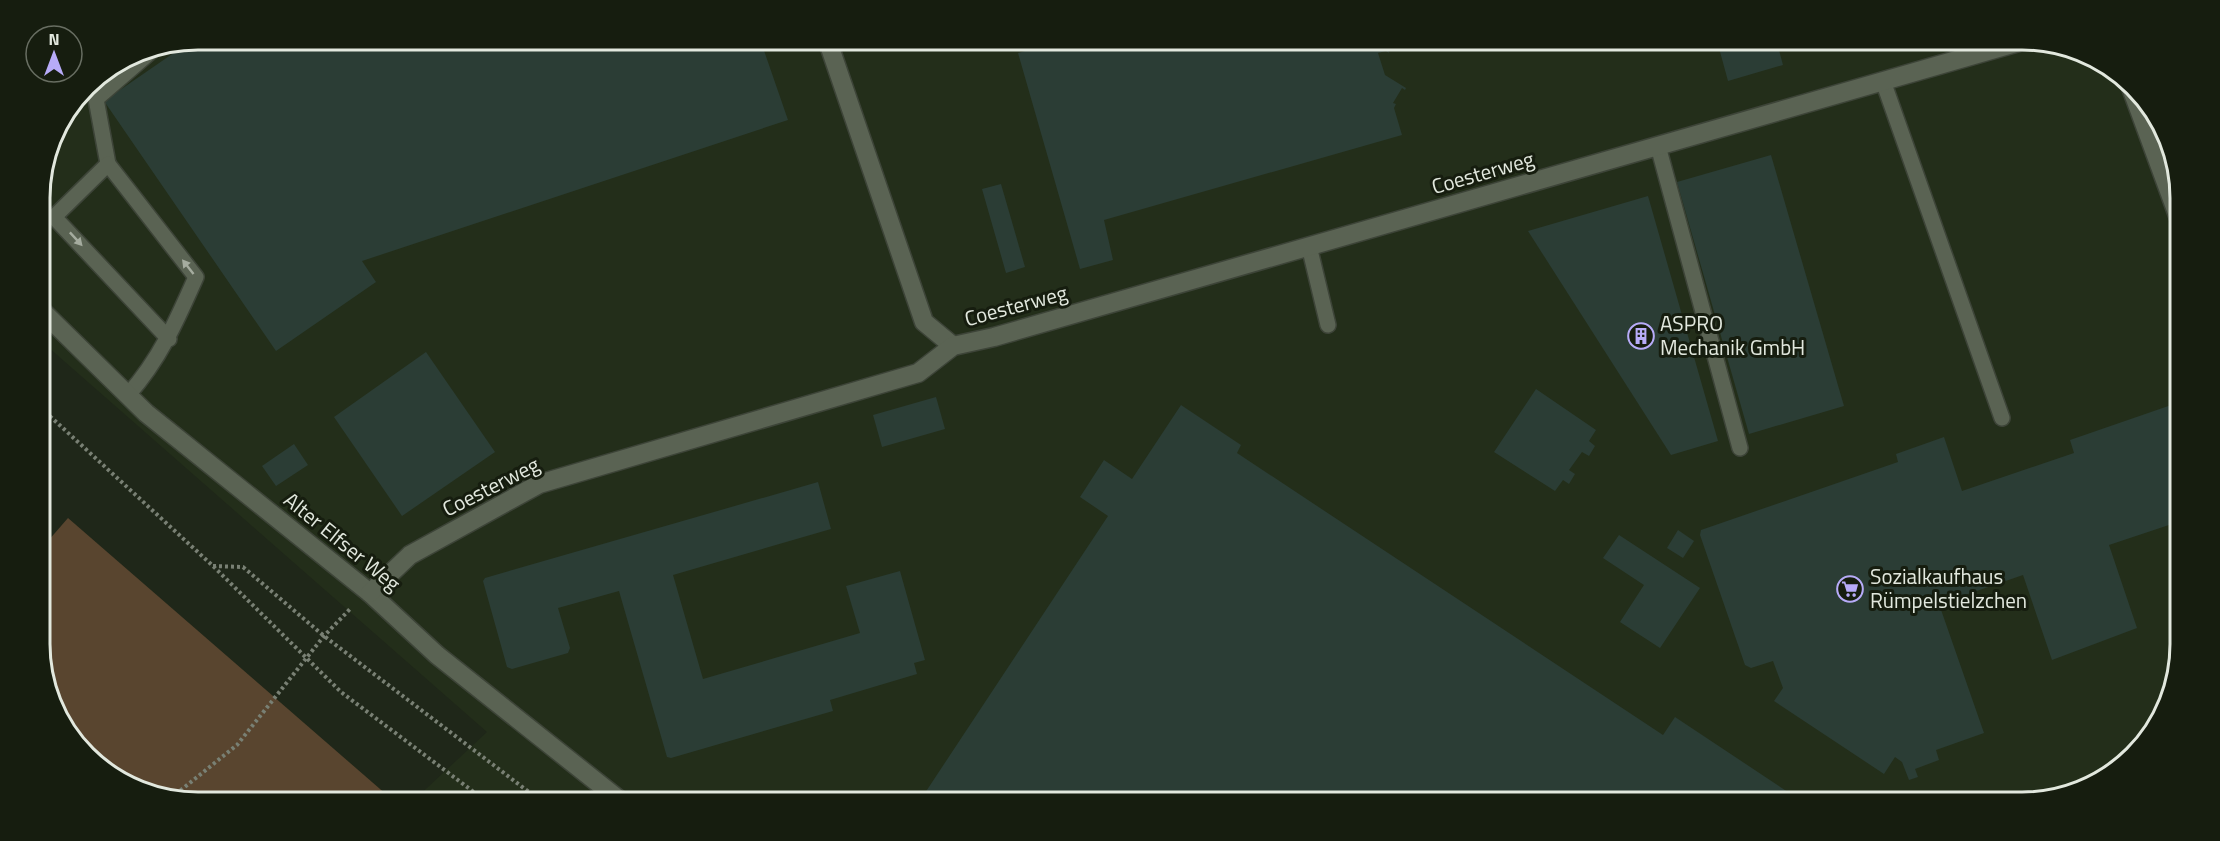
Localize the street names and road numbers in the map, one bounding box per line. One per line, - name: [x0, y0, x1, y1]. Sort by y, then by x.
- street label: Coesterweg: [1428, 142, 1538, 202]
- street label: Coesterweg: [961, 276, 1071, 334]
- street label: Coesterweg: [436, 448, 545, 524]
- street label: Alter Elfser Weg: [277, 484, 408, 599]

